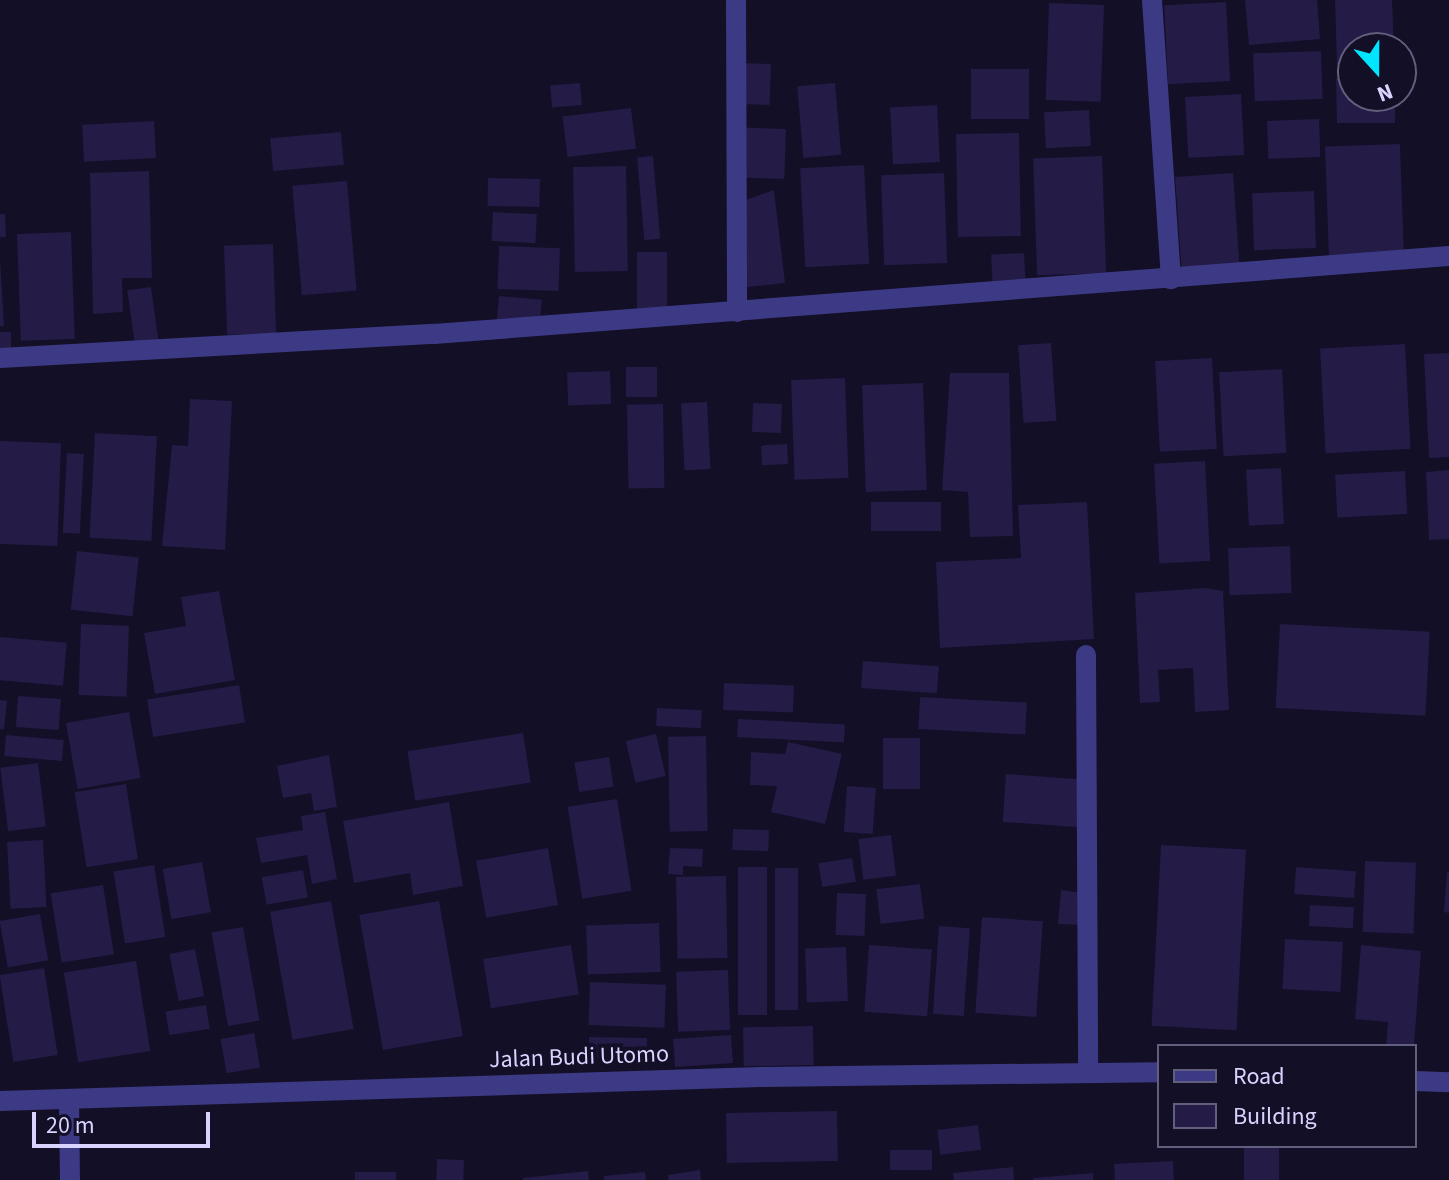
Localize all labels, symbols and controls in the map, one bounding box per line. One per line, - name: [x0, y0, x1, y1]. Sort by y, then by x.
- north arrow: [1337, 32, 1417, 112]
- text: N: [1372, 75, 1397, 110]
- street label: Jalan Budi Utomo: [489, 1039, 669, 1075]
- legend: [1157, 1044, 1417, 1148]
- text: Road: [1233, 1059, 1285, 1094]
- scale bar: [36, 1096, 214, 1146]
- text: Building: [1233, 1099, 1317, 1134]
- text: 20 m: [46, 1108, 95, 1143]

